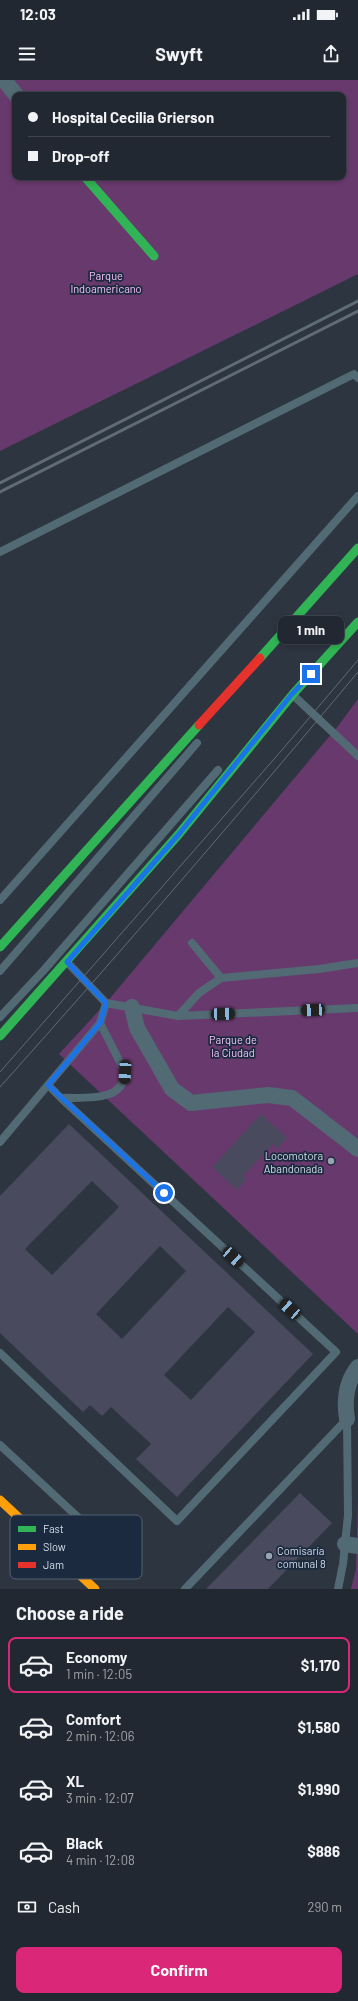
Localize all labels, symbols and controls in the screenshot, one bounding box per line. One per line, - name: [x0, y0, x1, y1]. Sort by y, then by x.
- text: 12:03: [20, 5, 56, 23]
- icon: menu: [16, 43, 38, 65]
- text: Swyft: [155, 43, 203, 65]
- icon: share: [320, 43, 342, 65]
- text: Hospital Cecilia Grierson: [52, 108, 214, 126]
- text: Drop-off: [52, 147, 110, 165]
- park label: Parque Indoamericano: [70, 269, 142, 295]
- callout: 1 min: [278, 616, 344, 644]
- text: 1 min: [297, 622, 325, 638]
- route end: [302, 665, 320, 683]
- car: [301, 1003, 325, 1017]
- car: [211, 1008, 235, 1020]
- park label: Parque de la Ciudad: [209, 1033, 257, 1059]
- car: [118, 1060, 132, 1084]
- place label: Locomotora Abandonada: [264, 1149, 323, 1175]
- marker: Locomotora Abandonada: [326, 1156, 336, 1166]
- route start: [155, 1184, 173, 1202]
- car: [220, 1245, 246, 1269]
- car: [277, 1297, 303, 1321]
- legend: [10, 1515, 142, 1579]
- text: Fast: [43, 1522, 64, 1535]
- text: Slow: [43, 1540, 66, 1553]
- place label: Comisaría comunal 8: [277, 1544, 326, 1570]
- marker: Comisaría comunal 8: [264, 1551, 274, 1561]
- text: Jam: [43, 1558, 64, 1571]
- text: Choose a ride: [16, 1602, 124, 1624]
- icon: car: [18, 1647, 54, 1683]
- text: Economy: [66, 1648, 127, 1666]
- text: $1,170: [301, 1656, 340, 1674]
- text: 1 min · 12:05: [66, 1666, 132, 1682]
- icon: car: [18, 1709, 54, 1745]
- text: Comfort: [66, 1710, 121, 1728]
- text: $1,580: [297, 1718, 340, 1736]
- text: 2 min · 12:06: [66, 1728, 135, 1744]
- icon: car: [18, 1771, 54, 1807]
- text: XL: [66, 1772, 84, 1790]
- text: $1,990: [298, 1780, 340, 1798]
- text: 3 min · 12:07: [66, 1790, 134, 1806]
- icon: car: [18, 1833, 54, 1869]
- text: Black: [66, 1834, 103, 1852]
- text: $886: [307, 1842, 340, 1860]
- text: 4 min · 12:08: [66, 1852, 135, 1868]
- icon: cash: [16, 1896, 38, 1918]
- text: Cash: [48, 1898, 80, 1916]
- text: 290 m: [308, 1899, 342, 1915]
- button: Confirm: [16, 1947, 342, 1993]

